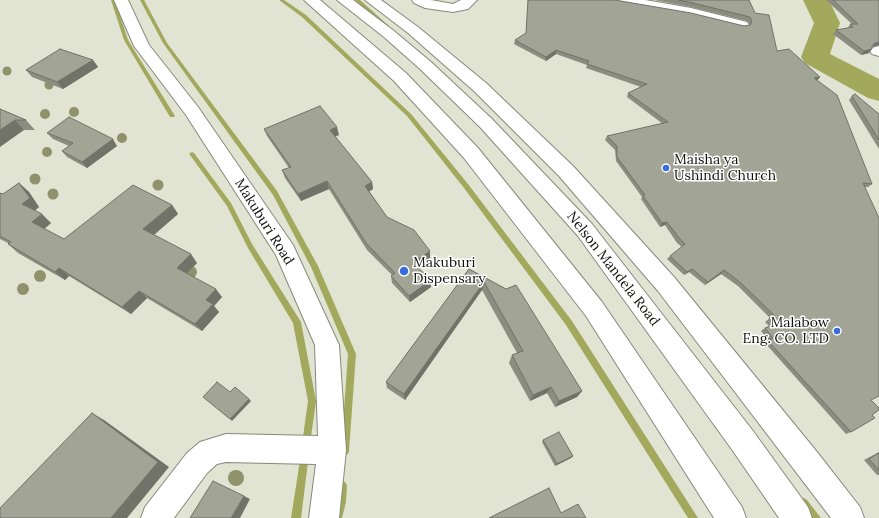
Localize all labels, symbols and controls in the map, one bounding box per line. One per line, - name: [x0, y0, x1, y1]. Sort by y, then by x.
- place label: Maisha ya Ushindi Church: [674, 152, 776, 184]
- marker: Maisha ya Ushindi Church: [661, 163, 671, 173]
- street label: Makuburi Road: [231, 176, 297, 268]
- street label: Nelson Mandela Road: [563, 208, 663, 330]
- place label: Makuburi Dispensary: [413, 255, 486, 288]
- marker: Makuburi Dispensary: [398, 265, 410, 277]
- place label: Malabow Eng. CO. LTD: [743, 315, 829, 348]
- marker: Malabow Eng. CO. LTD: [832, 326, 842, 336]

